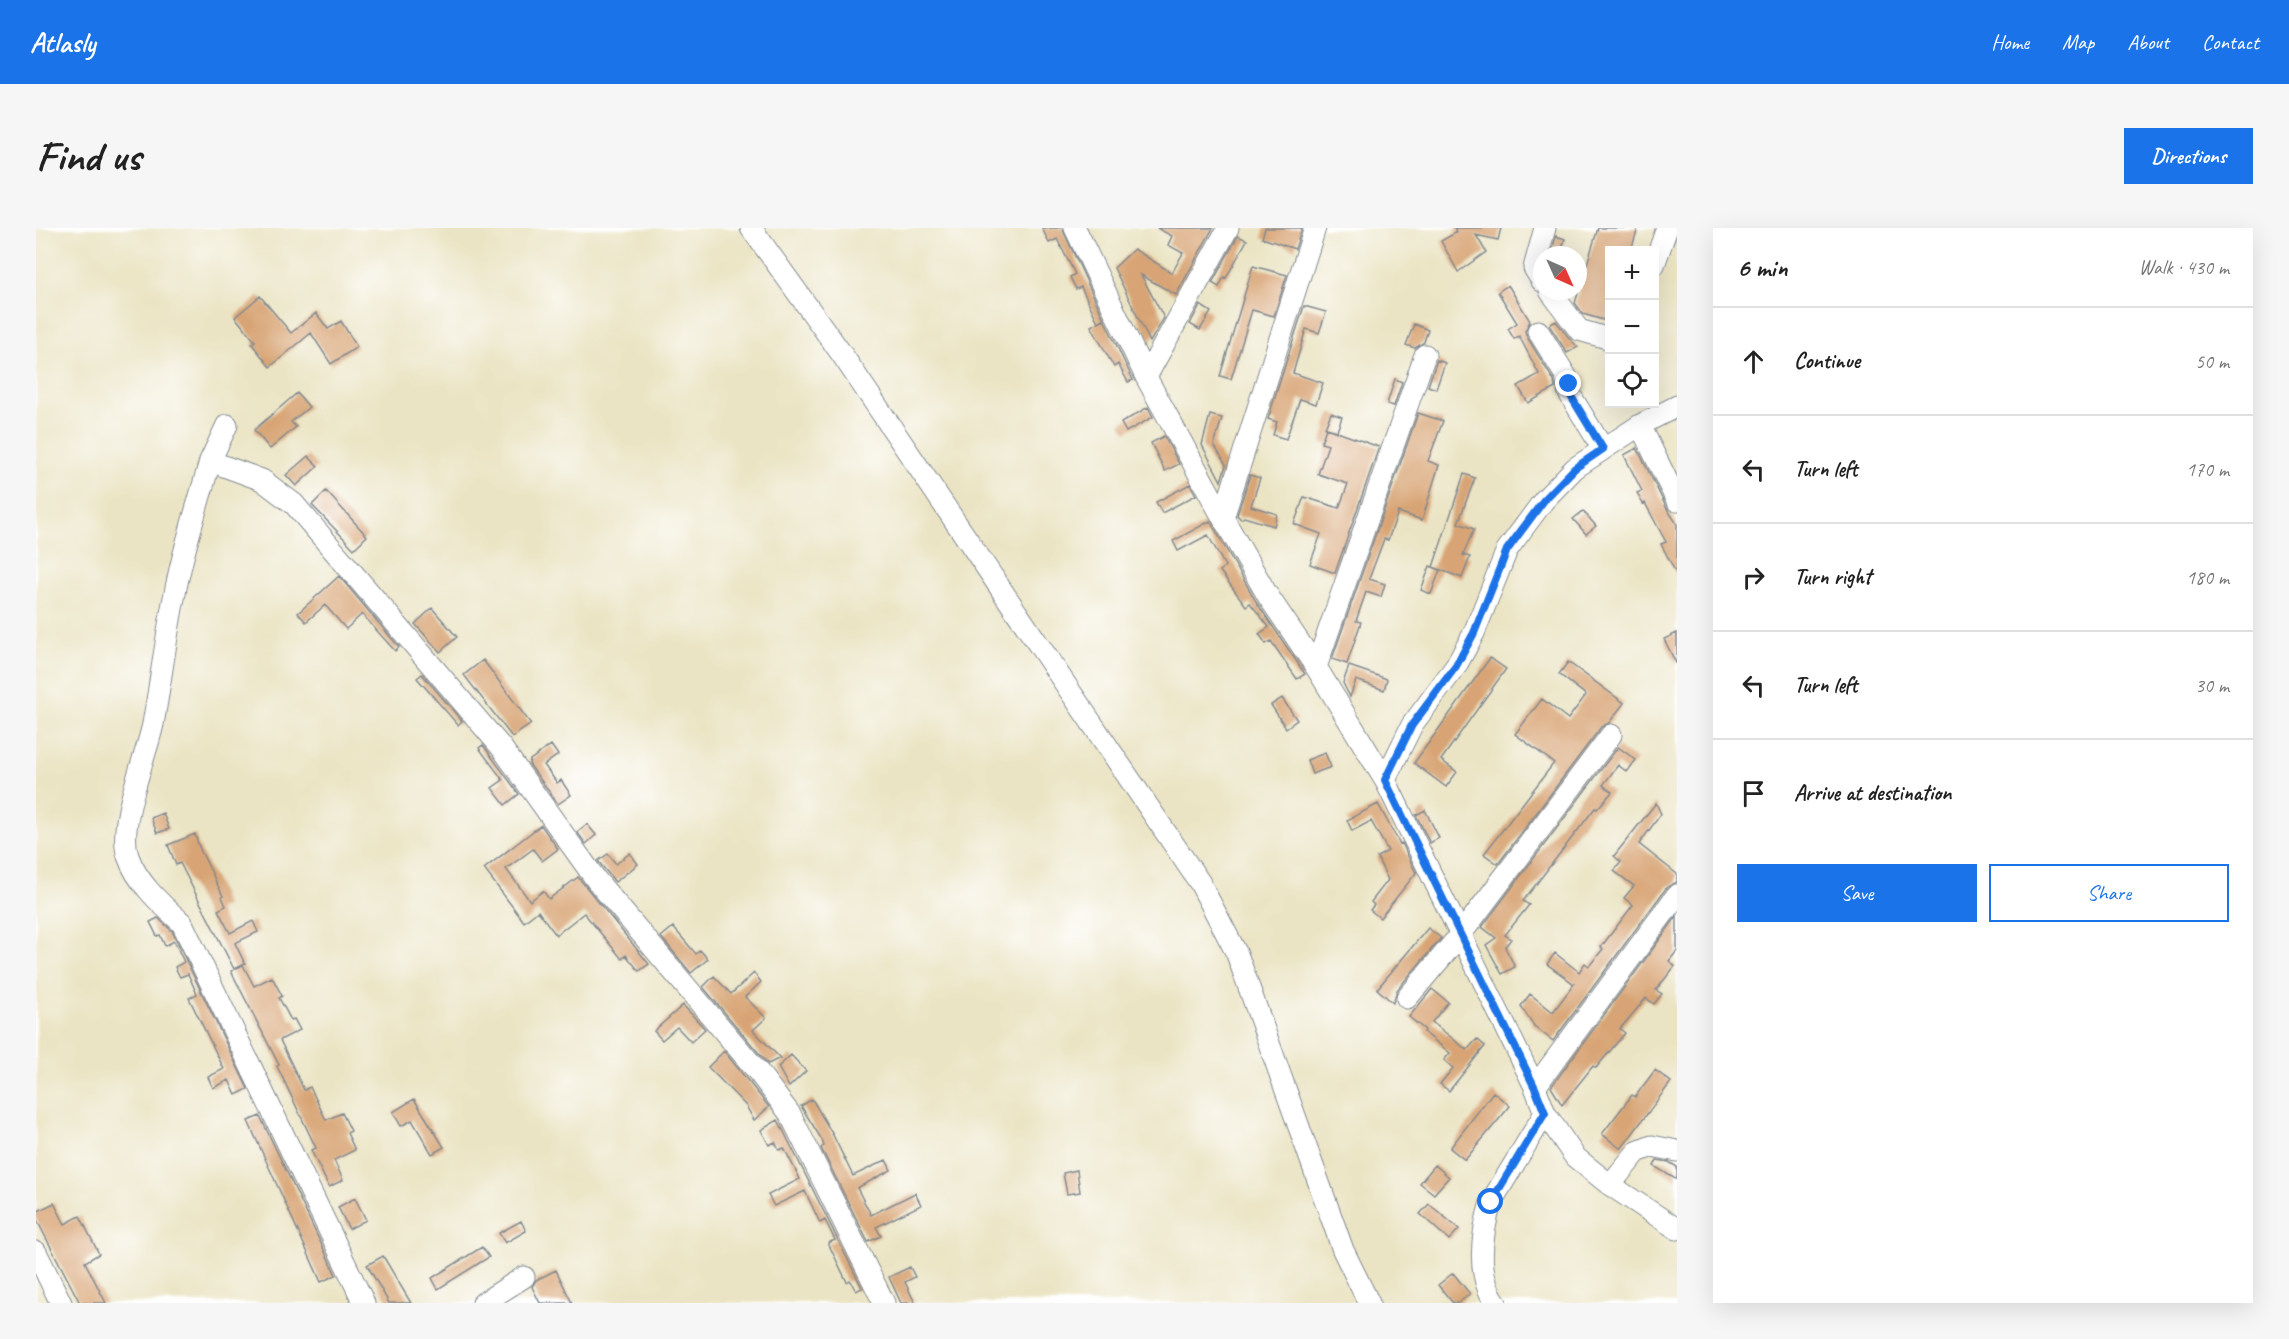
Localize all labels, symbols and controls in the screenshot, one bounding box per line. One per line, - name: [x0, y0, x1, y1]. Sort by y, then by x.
- text: Atlasly: [30, 25, 95, 60]
- text: Home: [1991, 29, 2029, 55]
- text: Map: [2062, 29, 2094, 55]
- text: About: [2127, 29, 2169, 55]
- text: Contact: [2202, 29, 2259, 55]
- button: Directions: [2124, 128, 2253, 184]
- text: Find us: [36, 130, 141, 183]
- north arrow: [1533, 246, 1587, 300]
- map controls: [1605, 246, 1659, 408]
- button: +: [1605, 246, 1659, 300]
- text: 6 min: [1737, 251, 1787, 284]
- text: Walk · 430 m: [2139, 255, 2229, 280]
- button: −: [1605, 300, 1659, 354]
- icon: ahead: [1737, 345, 1770, 378]
- text: Continue: [1794, 347, 1860, 375]
- text: 50 m: [2195, 349, 2229, 374]
- button: locate: [1605, 354, 1659, 408]
- route end: [1555, 370, 1581, 396]
- icon: left: [1737, 453, 1770, 486]
- text: Turn left: [1794, 455, 1858, 483]
- text: 170 m: [2186, 457, 2229, 482]
- icon: right: [1737, 561, 1770, 594]
- text: Turn right: [1794, 563, 1871, 591]
- text: 180 m: [2186, 565, 2229, 590]
- icon: left: [1737, 669, 1770, 702]
- text: Turn left: [1794, 671, 1858, 699]
- text: 30 m: [2195, 673, 2229, 698]
- icon: arrive: [1737, 777, 1770, 810]
- text: Arrive at destination: [1794, 779, 1951, 807]
- button: Save: [1737, 864, 1977, 922]
- button: Share: [1989, 864, 2229, 922]
- route start: [1477, 1188, 1503, 1214]

